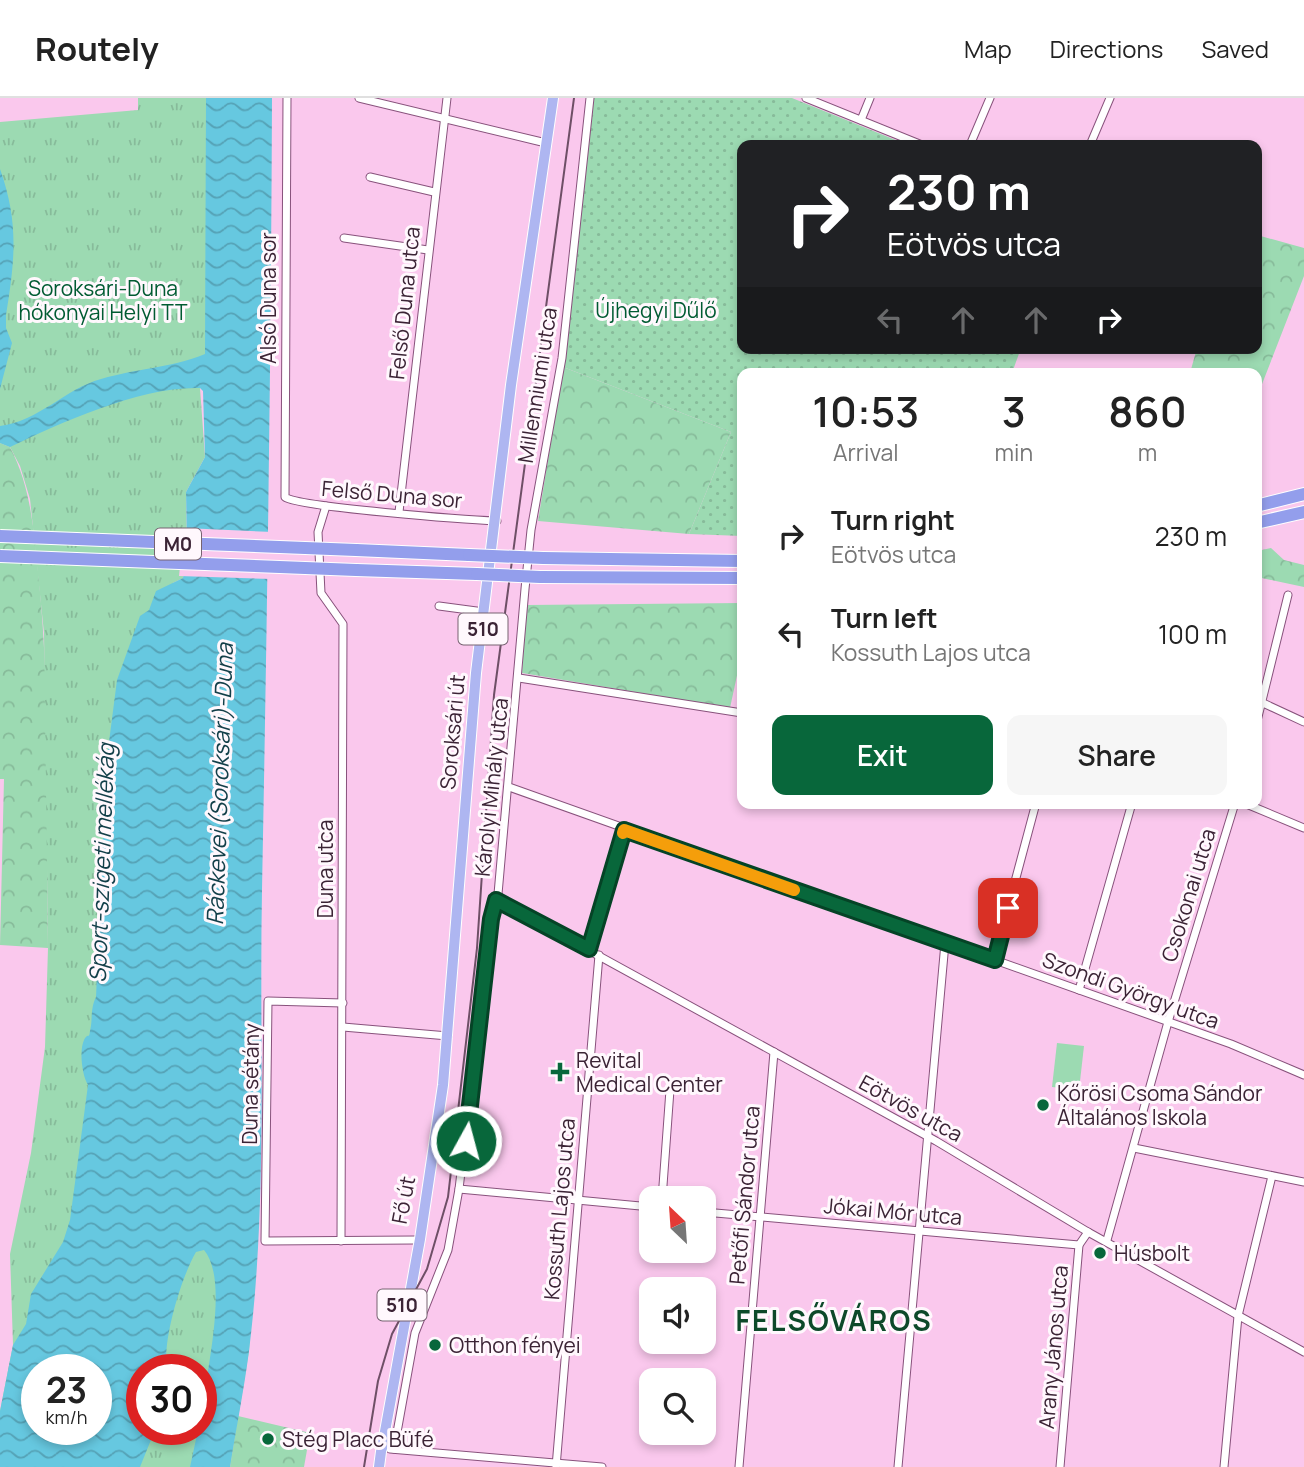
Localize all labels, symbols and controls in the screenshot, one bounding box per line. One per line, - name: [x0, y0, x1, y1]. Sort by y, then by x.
- text: Routely: [35, 26, 159, 71]
- text: Map: [964, 32, 1012, 65]
- text: Directions: [1050, 32, 1163, 65]
- text: Saved: [1201, 32, 1269, 65]
- text: 230 m: [887, 158, 1031, 225]
- icon: right: [772, 168, 863, 259]
- text: Eötvös utca: [887, 222, 1061, 266]
- street label: Felső Duna utca: [382, 225, 426, 381]
- street label: Alsó Duna sor: [254, 232, 282, 364]
- park label: Soroksári-Duna hókonyai Helyi TT: [18, 274, 188, 326]
- park label: Újhegyi Dűlő: [595, 296, 717, 324]
- icon: left: [871, 301, 909, 339]
- icon: ahead: [944, 301, 982, 339]
- icon: ahead: [1017, 301, 1055, 339]
- icon: right: [1090, 301, 1128, 339]
- street label: Millenniumi utca: [511, 305, 563, 465]
- text: 10:53: [812, 382, 919, 440]
- text: 3: [1002, 382, 1026, 440]
- text: 860: [1108, 382, 1187, 440]
- text: Arrival: [833, 436, 899, 468]
- text: min: [995, 436, 1033, 468]
- text: m: [1138, 436, 1157, 468]
- street label: Felső Duna sor: [321, 474, 464, 514]
- text: Turn right: [831, 502, 955, 538]
- icon: right: [772, 517, 810, 555]
- text: 230 m: [1155, 518, 1227, 554]
- road number: M0: [155, 528, 201, 560]
- text: Eötvös utca: [831, 538, 956, 570]
- text: Turn left: [831, 600, 938, 636]
- road number: 510: [458, 614, 508, 644]
- icon: left: [772, 615, 810, 653]
- text: 100 m: [1158, 616, 1227, 652]
- text: Kossuth Lajos utca: [831, 636, 1031, 668]
- water label: Ráckevei (Soroksári)-Duna: [198, 641, 240, 925]
- street label: Soroksári út: [433, 673, 471, 791]
- street label: Károlyi Mihály utca: [468, 696, 514, 878]
- button: Exit: [772, 715, 993, 795]
- button: Share: [1007, 715, 1227, 795]
- water label: Sport-szigeti mellékág: [81, 740, 121, 983]
- street label: Duna utca: [311, 820, 339, 918]
- street label: Csokonai utca: [1154, 825, 1222, 965]
- pin: [978, 878, 1038, 938]
- icon: arrive: [989, 889, 1027, 927]
- street label: Szondi György utca: [1039, 945, 1223, 1035]
- street label: Duna sétány: [235, 1023, 265, 1145]
- place label: Revital Medical Center: [576, 1046, 723, 1098]
- marker: Revital Medical Center: [550, 1062, 570, 1082]
- street label: Eötvös utca: [854, 1068, 968, 1148]
- place label: Kőrösi Csoma Sándor Általános Iskola: [1057, 1079, 1263, 1131]
- marker: Kőrösi Csoma Sándor Általános Iskola: [1035, 1097, 1051, 1113]
- position arrow: [429, 1104, 503, 1178]
- street label: Petőfi Sándor utca: [722, 1104, 766, 1286]
- street label: Kossuth Lajos utca: [537, 1117, 581, 1301]
- street label: Fő út: [385, 1174, 421, 1226]
- north arrow: [639, 1186, 716, 1264]
- map controls: [639, 1186, 716, 1445]
- street label: Jókai Mór utca: [823, 1191, 963, 1231]
- place label: Húsbolt: [1114, 1239, 1190, 1267]
- marker: Húsbolt: [1092, 1245, 1108, 1261]
- street label: Arany János utca: [1032, 1264, 1074, 1430]
- button: sound: [639, 1277, 716, 1354]
- road number: 510: [378, 1289, 426, 1320]
- district label: FELSŐVÁROS: [735, 1301, 933, 1339]
- place label: Otthon fényei: [449, 1331, 581, 1359]
- marker: Otthon fényei: [427, 1337, 443, 1353]
- speed limit sign: 30: [126, 1354, 217, 1445]
- text: 23: [46, 1366, 87, 1414]
- button: search: [639, 1368, 716, 1445]
- text: km/h: [46, 1405, 87, 1429]
- place label: Stég Placc Büfé: [282, 1425, 434, 1453]
- marker: Stég Placc Büfé: [260, 1431, 276, 1447]

